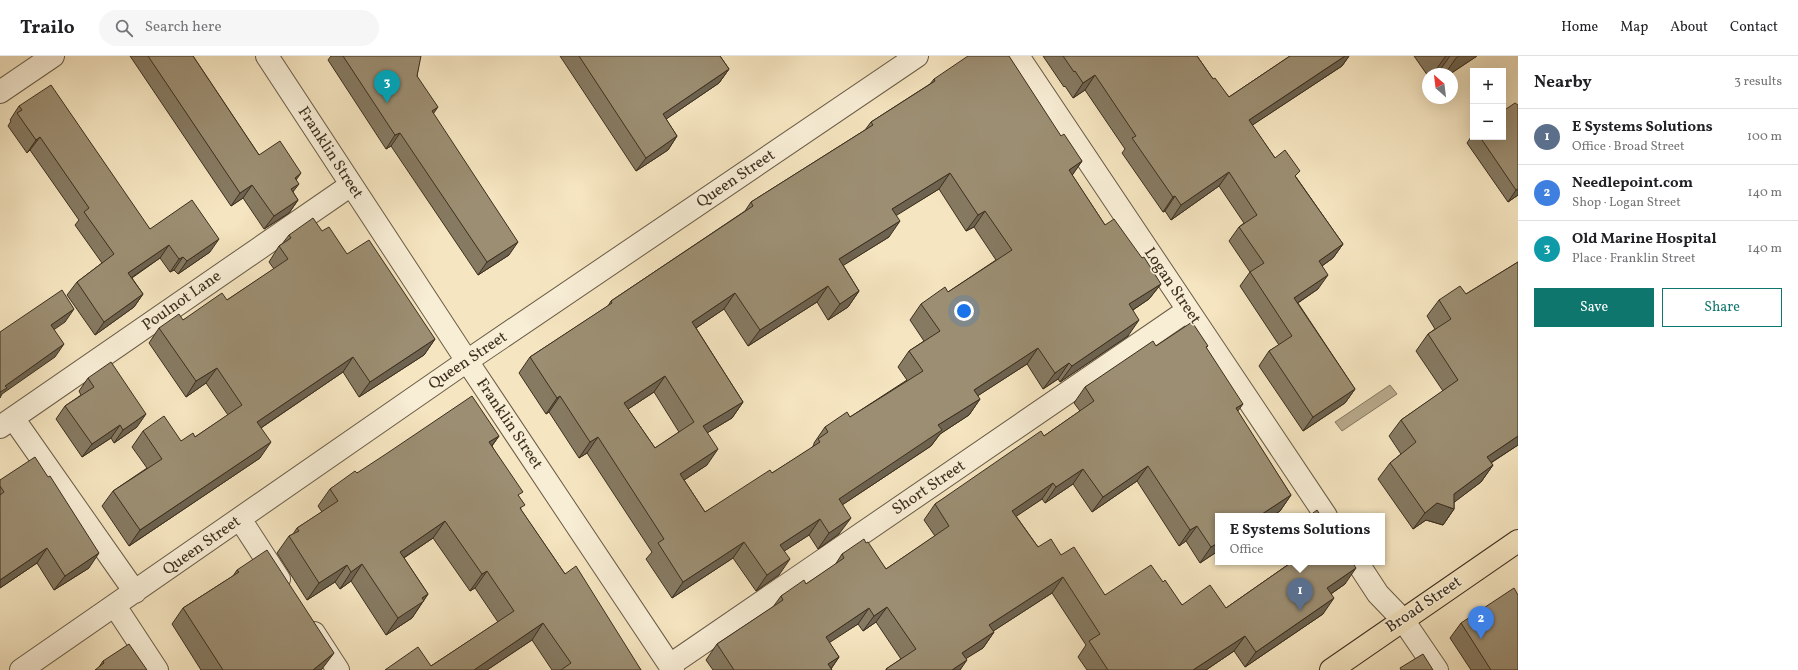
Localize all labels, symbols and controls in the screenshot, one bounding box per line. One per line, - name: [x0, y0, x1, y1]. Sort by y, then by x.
- search box: [99, 10, 379, 46]
- text: Trailo: [20, 15, 75, 41]
- icon: search: [113, 17, 135, 39]
- text: Search here: [145, 17, 222, 38]
- text: Home: [1561, 18, 1598, 37]
- text: Map: [1620, 18, 1648, 37]
- text: About: [1670, 18, 1708, 37]
- text: Contact: [1730, 18, 1778, 37]
- north arrow: [1422, 68, 1458, 104]
- map controls: [1470, 68, 1506, 140]
- button: +: [1470, 68, 1506, 104]
- pin: 3: [374, 70, 400, 103]
- text: Nearby: [1534, 71, 1592, 94]
- text: 3 results: [1734, 73, 1782, 91]
- street label: Franklin Street: [292, 103, 368, 204]
- button: −: [1470, 104, 1506, 140]
- text: E Systems Solutions: [1572, 117, 1713, 138]
- text: 1: [1544, 128, 1550, 146]
- text: 100 m: [1747, 128, 1782, 146]
- text: Office · Broad Street: [1572, 138, 1685, 156]
- street label: Queen Street: [692, 144, 780, 213]
- text: Needlepoint.com: [1572, 173, 1693, 194]
- text: 2: [1544, 184, 1550, 202]
- text: 140 m: [1748, 184, 1782, 202]
- text: Shop · Logan Street: [1572, 194, 1681, 212]
- text: Old Marine Hospital: [1572, 229, 1717, 250]
- text: 3: [1544, 240, 1550, 258]
- text: 140 m: [1748, 240, 1782, 258]
- street label: Logan Street: [1138, 243, 1206, 329]
- text: Place · Franklin Street: [1572, 250, 1696, 268]
- street label: Poulnot Lane: [138, 266, 226, 336]
- button: Save: [1534, 288, 1654, 327]
- button: Share: [1662, 288, 1782, 327]
- your location: [954, 301, 974, 321]
- street label: Queen Street: [424, 326, 512, 395]
- street label: Franklin Street: [470, 374, 548, 474]
- street label: Short Street: [888, 455, 970, 521]
- street label: Queen Street: [159, 511, 246, 581]
- popup: [1215, 513, 1385, 565]
- text: E Systems Solutions: [1230, 520, 1370, 541]
- text: Office: [1230, 541, 1263, 559]
- street label: Broad Street: [1382, 571, 1467, 639]
- pin: 1: [1287, 578, 1313, 611]
- pin: 2: [1468, 606, 1494, 639]

